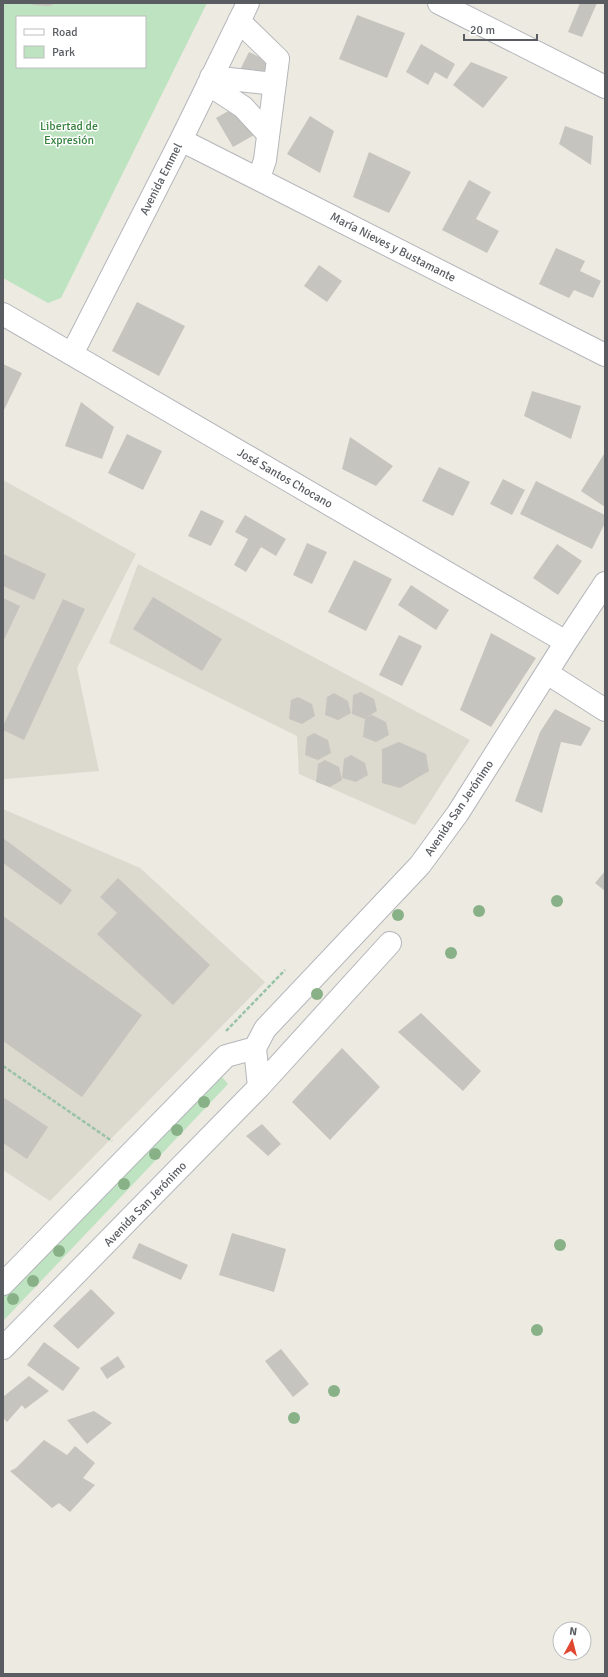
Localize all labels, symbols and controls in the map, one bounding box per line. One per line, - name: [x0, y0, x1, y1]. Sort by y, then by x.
- legend: [16, 16, 146, 68]
- scale bar: [464, 16, 537, 42]
- text: 20 m: [470, 23, 495, 38]
- text: Road: [52, 25, 78, 40]
- text: Park: [52, 45, 75, 60]
- park label: Libertad de Expresión: [40, 119, 98, 148]
- street label: Avenida Emmel: [137, 140, 186, 218]
- street label: María Nieves y Bustamante: [328, 209, 458, 286]
- street label: José Santos Chocano: [234, 445, 335, 512]
- street label: Avenida San Jerónimo: [422, 757, 497, 859]
- street label: Avenida San Jerónimo: [101, 1159, 190, 1250]
- north arrow: [552, 1621, 592, 1661]
- text: N: [569, 1625, 578, 1638]

